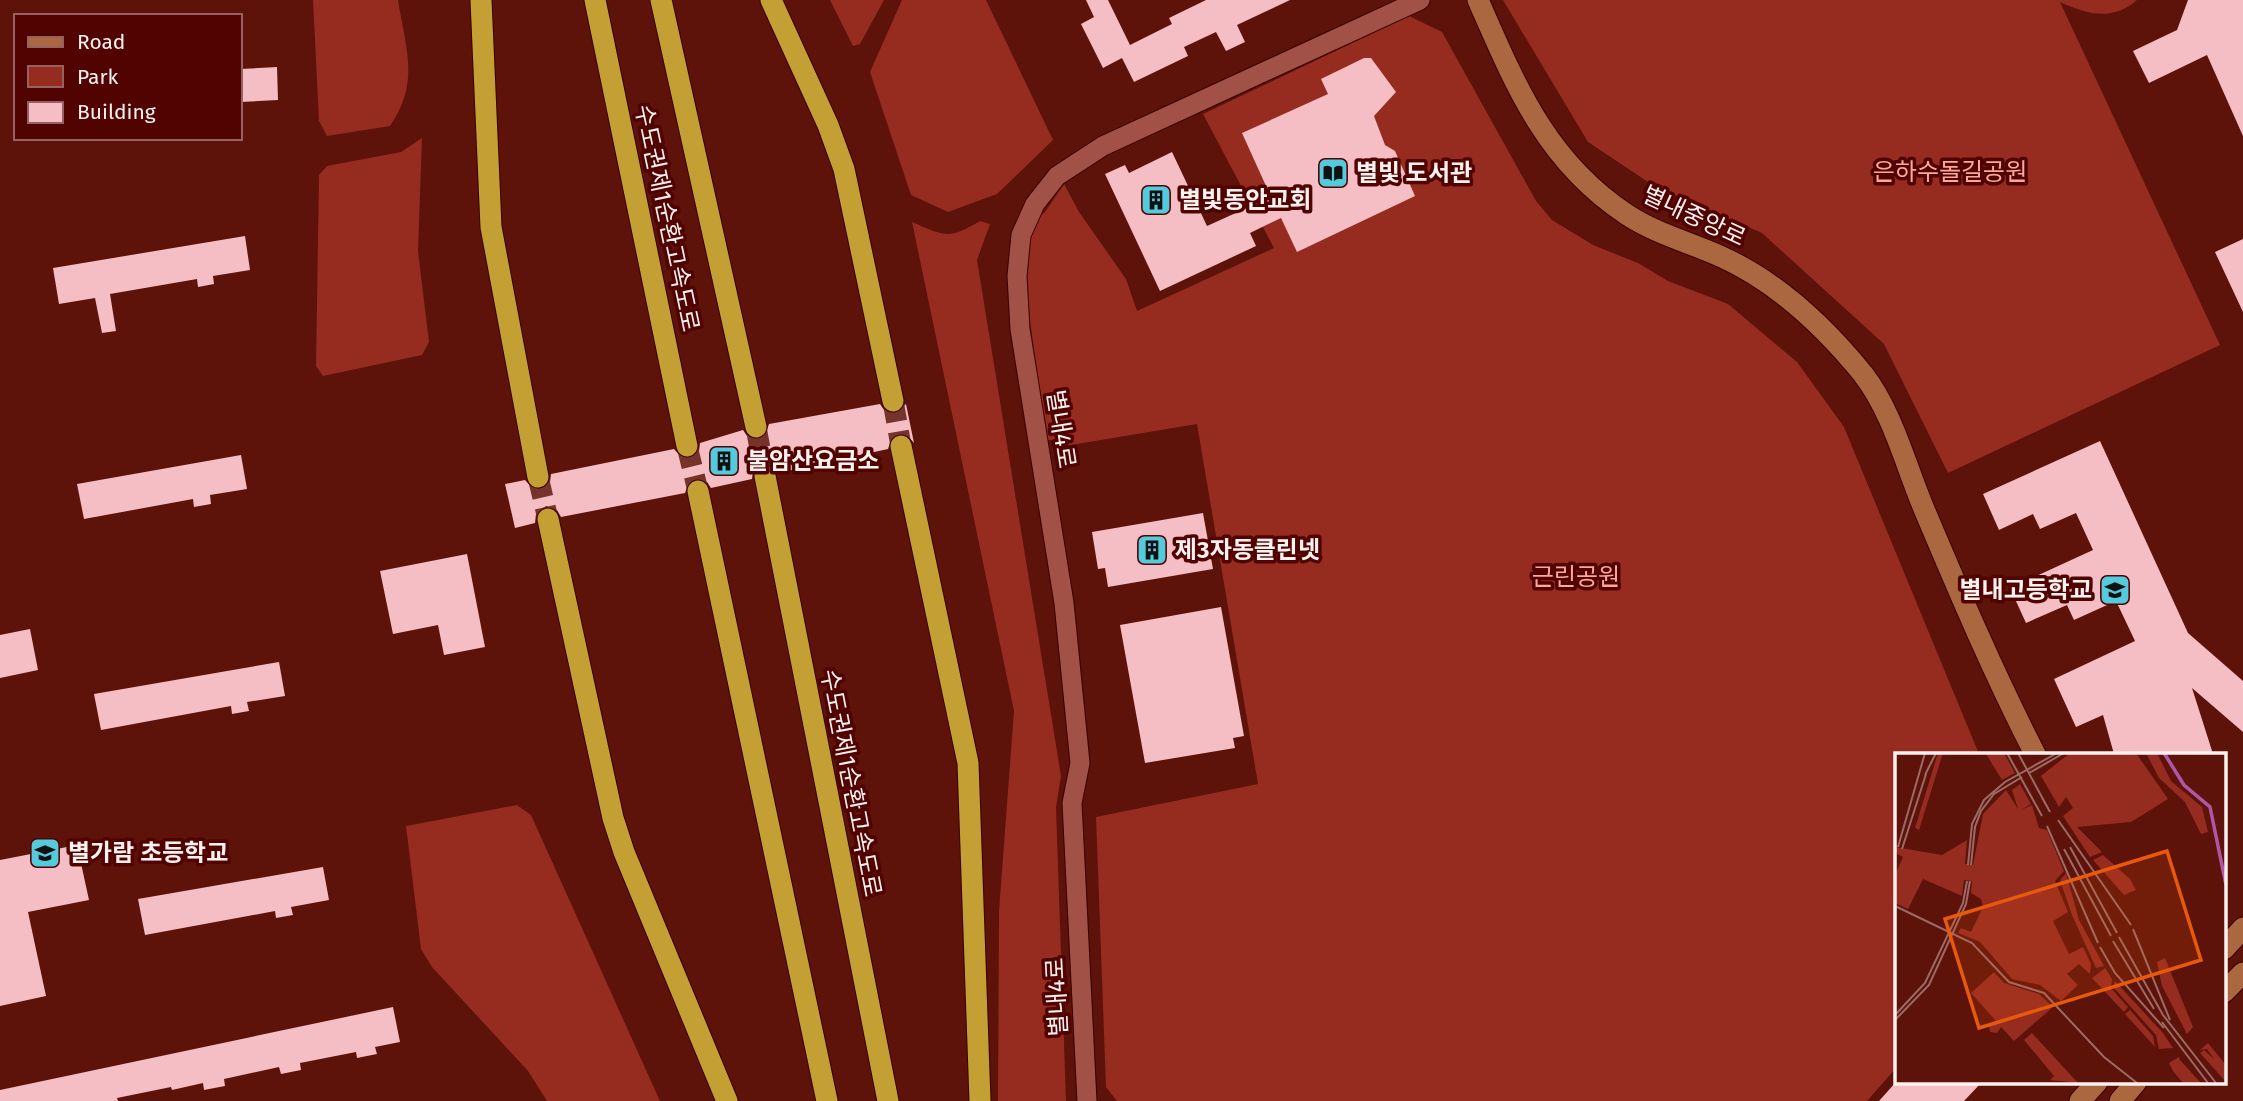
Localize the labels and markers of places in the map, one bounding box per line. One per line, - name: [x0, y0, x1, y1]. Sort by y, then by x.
- library icon: 별빛 도서관: [1316, 156, 1350, 190]
- place label: 별빛 도서관: [1356, 159, 1472, 187]
- building icon: 별빛동안교회: [1139, 183, 1173, 217]
- place label: 별빛동안교회: [1179, 186, 1311, 214]
- building icon: 불암산요금소: [707, 444, 741, 478]
- place label: 불암산요금소: [747, 447, 879, 475]
- building icon: 제3자동클린넷: [1135, 533, 1169, 567]
- place label: 제3자동클린넷: [1175, 536, 1320, 564]
- school or university icon: 별내고등학교: [2098, 573, 2132, 607]
- place label: 별내고등학교: [1960, 576, 2092, 604]
- school or university icon: 별가람 초등학교: [28, 836, 62, 870]
- place label: 별가람 초등학교: [68, 839, 228, 867]

